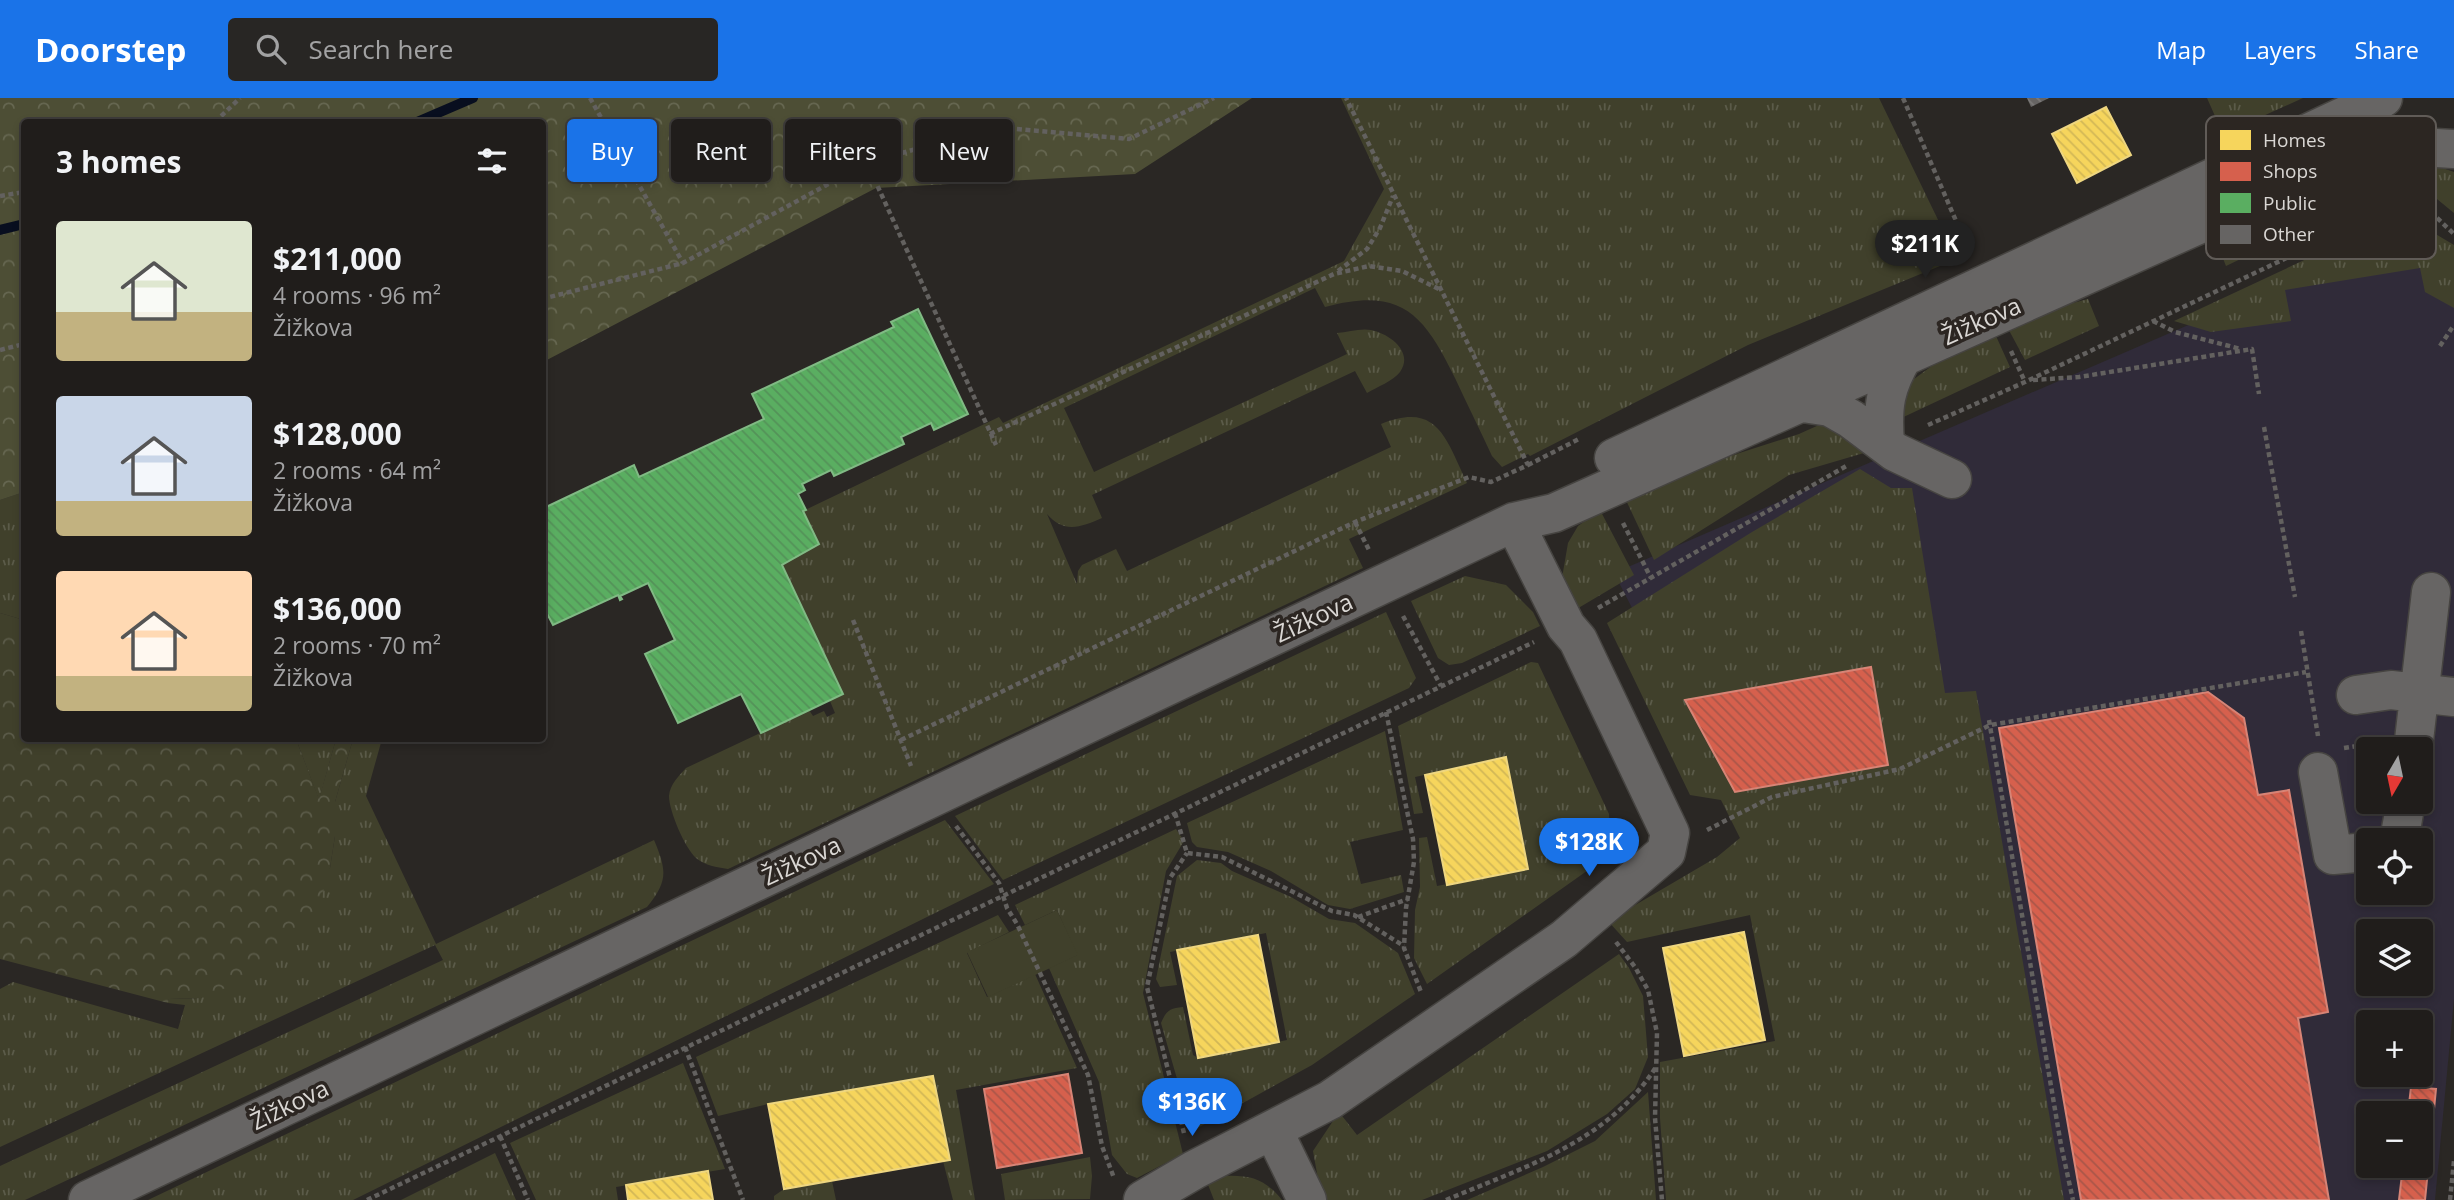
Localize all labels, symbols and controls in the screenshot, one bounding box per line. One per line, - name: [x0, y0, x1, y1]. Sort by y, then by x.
- search box: [228, 18, 718, 81]
- text: Doorstep: [35, 27, 186, 72]
- icon: search: [252, 30, 290, 68]
- text: Search here: [308, 31, 453, 67]
- text: Map: [2156, 33, 2206, 66]
- text: Layers: [2244, 33, 2317, 66]
- text: Share: [2355, 33, 2419, 66]
- legend: [2206, 116, 2436, 259]
- chip: Buy: [567, 119, 657, 182]
- chip: Rent: [671, 119, 771, 182]
- chip: Filters: [785, 119, 901, 182]
- chip: New: [915, 119, 1013, 182]
- text: Homes: [2263, 127, 2326, 153]
- text: 3 homes: [56, 141, 181, 182]
- icon: filters: [473, 142, 511, 180]
- text: Shops: [2263, 158, 2317, 184]
- text: Public: [2263, 190, 2316, 216]
- pin: $211K: [1876, 220, 1974, 280]
- text: Other: [2263, 221, 2315, 247]
- text: $211K: [1891, 227, 1959, 259]
- text: $211,000: [273, 238, 402, 279]
- icon: home: [112, 249, 196, 333]
- text: 4 rooms · 96 m²: [273, 279, 441, 311]
- street label: Žižkova: [1936, 288, 2026, 352]
- text: Žižkova: [273, 311, 353, 343]
- text: $128,000: [273, 413, 402, 454]
- icon: home: [112, 424, 196, 508]
- text: 2 rooms · 64 m²: [273, 454, 441, 486]
- text: Žižkova: [273, 486, 353, 518]
- street label: Žižkova: [1268, 584, 1358, 650]
- text: $136,000: [273, 588, 402, 629]
- icon: home: [112, 599, 196, 683]
- text: 2 rooms · 70 m²: [273, 629, 441, 661]
- text: Žižkova: [273, 661, 353, 693]
- north arrow: [2356, 737, 2432, 814]
- map controls: [2356, 737, 2433, 1178]
- pin: $128K: [1540, 818, 1638, 878]
- text: $128K: [1555, 825, 1623, 857]
- street label: Žižkova: [756, 827, 846, 893]
- button: locate: [2356, 828, 2433, 905]
- button: layers: [2356, 919, 2433, 996]
- button: +: [2356, 1010, 2433, 1087]
- street label: Žižkova: [244, 1071, 334, 1137]
- pin: $136K: [1143, 1079, 1241, 1138]
- text: $136K: [1158, 1085, 1226, 1117]
- button: −: [2356, 1101, 2433, 1178]

